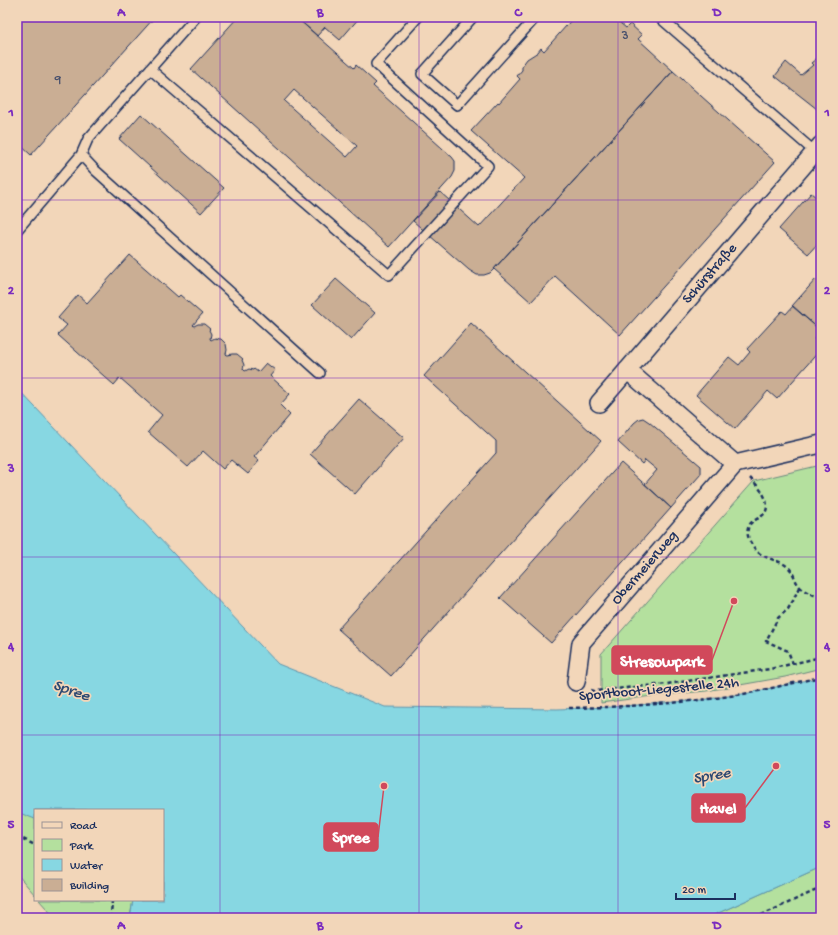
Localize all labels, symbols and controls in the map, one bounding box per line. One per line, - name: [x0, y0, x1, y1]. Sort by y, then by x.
- text: A: [116, 6, 126, 21]
- text: B: [316, 6, 325, 21]
- text: C: [513, 6, 523, 21]
- text: D: [712, 6, 722, 21]
- house number: 3: [621, 29, 629, 44]
- house number: 9: [54, 73, 62, 88]
- text: 1: [7, 106, 14, 121]
- text: 1: [823, 106, 830, 121]
- street label: Schürstraße: [679, 240, 741, 308]
- text: 2: [8, 284, 15, 299]
- text: 2: [824, 284, 831, 299]
- text: 3: [7, 462, 15, 477]
- text: 3: [823, 462, 831, 477]
- street label: Obermeierweg: [608, 527, 682, 609]
- text: 4: [7, 640, 15, 655]
- text: 4: [823, 640, 831, 655]
- callout: Stresowpark: [612, 646, 712, 674]
- text: Stresowpark: [620, 654, 706, 673]
- street label: Sportboot-Liegestelle 24h: [578, 674, 740, 706]
- water label: Spree: [50, 677, 93, 707]
- water label: Spree: [692, 764, 733, 790]
- callout: Havel: [692, 794, 745, 822]
- text: Havel: [700, 801, 737, 820]
- legend: [34, 809, 164, 901]
- text: 5: [8, 818, 15, 833]
- text: 5: [824, 818, 831, 833]
- text: Road: [70, 820, 97, 834]
- callout: Spree: [324, 823, 378, 851]
- text: Spree: [332, 830, 370, 849]
- text: Park: [69, 840, 95, 854]
- text: Water: [70, 860, 104, 874]
- scale bar: [676, 875, 735, 901]
- text: Building: [69, 880, 109, 894]
- text: 20 m: [682, 884, 707, 898]
- text: A: [116, 919, 126, 934]
- text: B: [316, 919, 325, 934]
- text: C: [513, 919, 523, 934]
- text: D: [712, 919, 722, 934]

